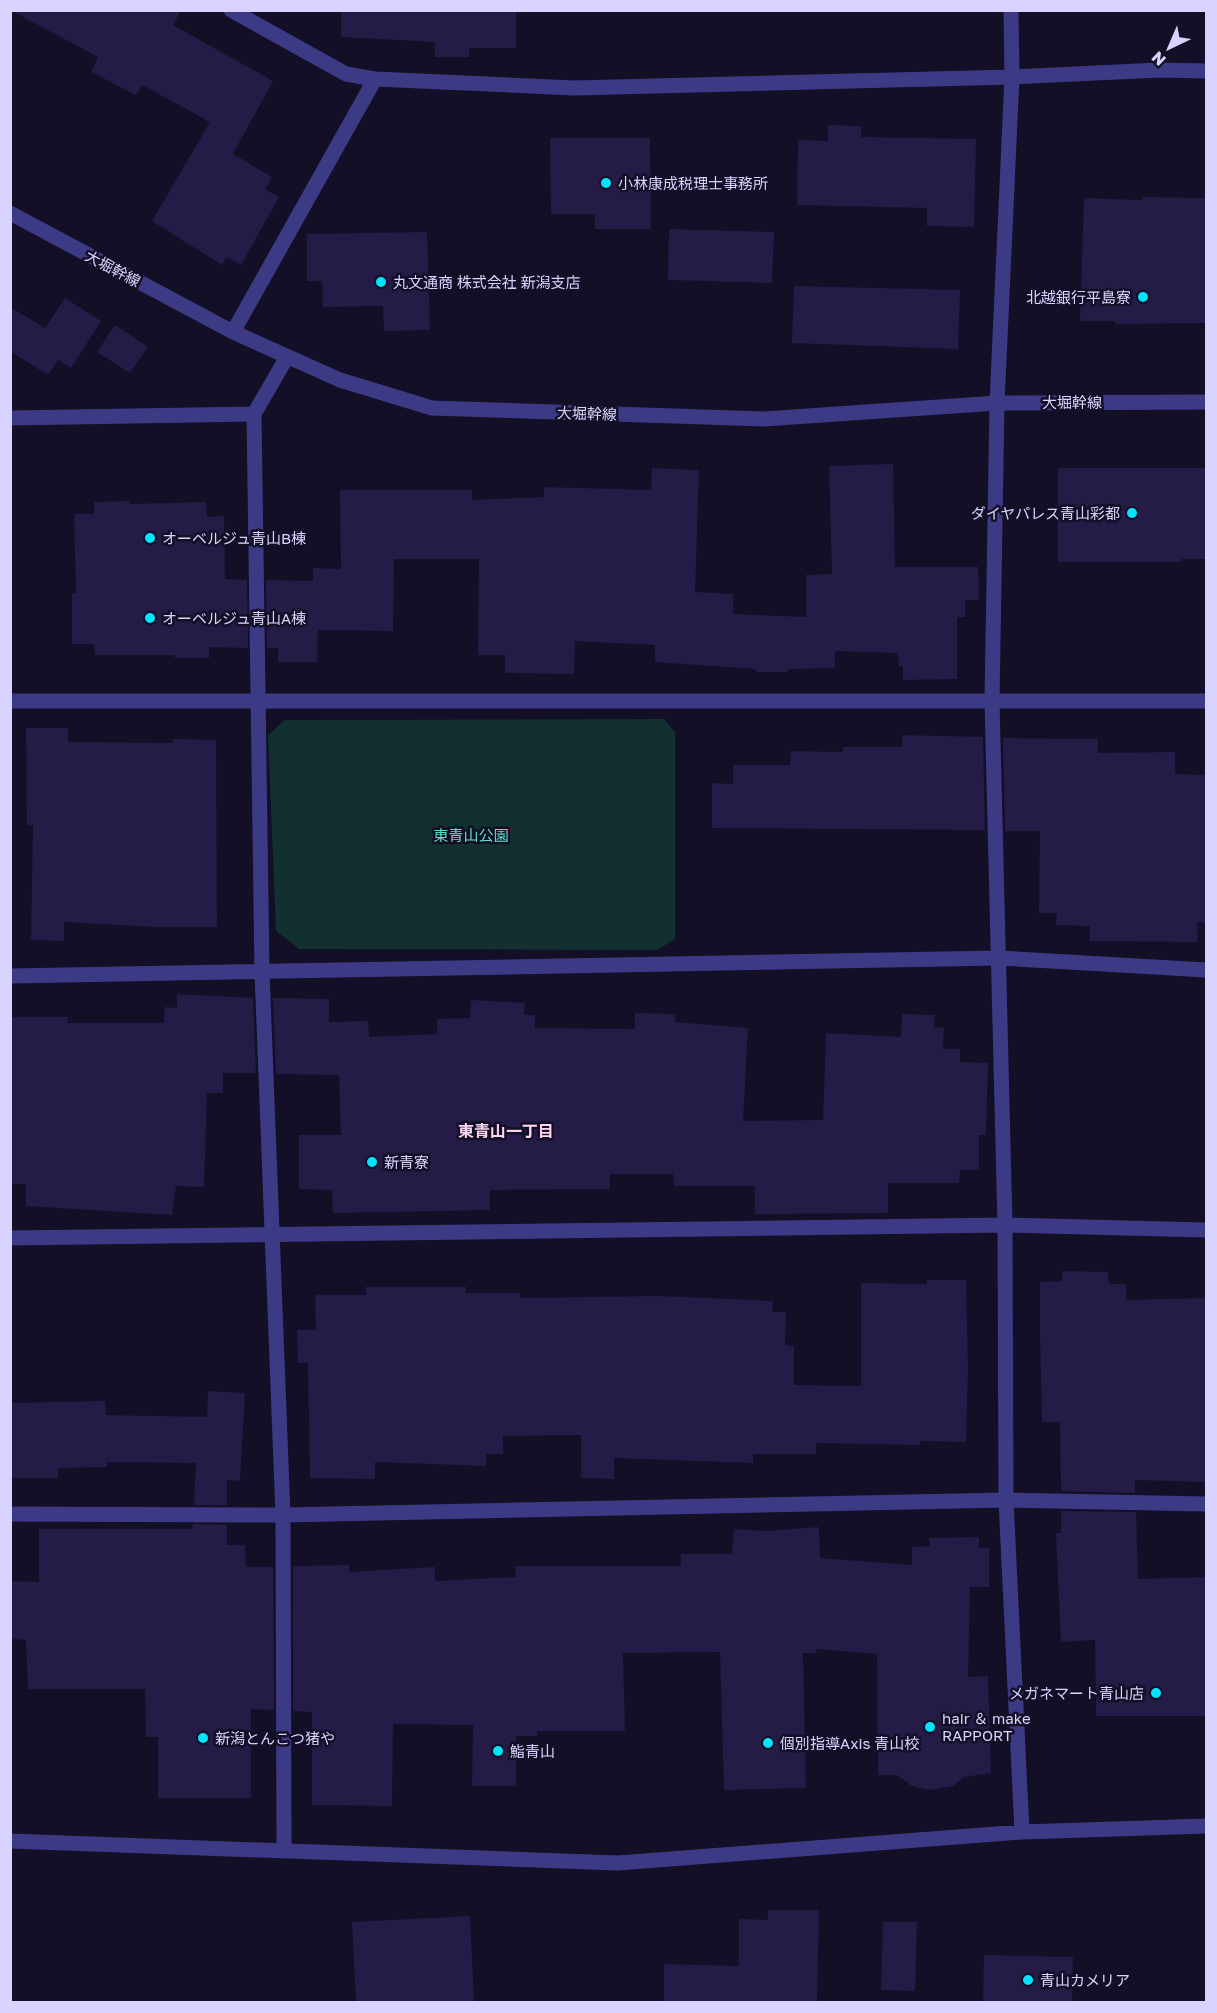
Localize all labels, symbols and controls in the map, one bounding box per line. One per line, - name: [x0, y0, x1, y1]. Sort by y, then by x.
- north arrow: [1139, 18, 1199, 78]
- text: N: [1147, 47, 1170, 70]
- place label: 小林康成税理士事務所: [618, 174, 768, 192]
- marker: 小林康成税理士事務所: [599, 176, 613, 190]
- street label: 大堀幹線: [82, 246, 144, 290]
- place label: 丸文通商 株式会社 新潟支店: [393, 273, 581, 291]
- marker: 丸文通商 株式会社 新潟支店: [374, 275, 388, 289]
- place label: 北越銀行平島寮: [1026, 288, 1131, 306]
- marker: 北越銀行平島寮: [1136, 290, 1150, 304]
- street label: 大堀幹線: [1042, 393, 1102, 411]
- street label: 大堀幹線: [557, 403, 617, 423]
- place label: ダイヤパレス青山彩都: [971, 504, 1120, 522]
- marker: ダイヤパレス青山彩都: [1125, 506, 1139, 520]
- place label: オーベルジュ青山B棟: [162, 529, 306, 547]
- marker: オーベルジュ青山B棟: [143, 531, 157, 545]
- place label: オーベルジュ青山A棟: [162, 609, 306, 627]
- marker: オーベルジュ青山A棟: [143, 611, 157, 625]
- park label: 東青山公園: [433, 826, 509, 844]
- district label: 東青山一丁目: [458, 1121, 554, 1141]
- place label: 新青寮: [384, 1153, 429, 1171]
- marker: 新青寮: [365, 1155, 379, 1169]
- place label: メガネマート青山店: [1009, 1684, 1144, 1702]
- marker: メガネマート青山店: [1149, 1686, 1163, 1700]
- place label: hair ＆ make RAPPORT: [942, 1709, 1031, 1744]
- marker: hair ＆ make RAPPORT: [923, 1720, 937, 1734]
- place label: 新潟とんこつ猪や: [215, 1729, 335, 1747]
- marker: 新潟とんこつ猪や: [196, 1731, 210, 1745]
- place label: 個別指導Axis 青山校: [780, 1734, 919, 1752]
- marker: 個別指導Axis 青山校: [761, 1736, 775, 1750]
- place label: 鮨青山: [510, 1742, 555, 1760]
- marker: 鮨青山: [491, 1744, 505, 1758]
- place label: 青山カメリア: [1040, 1971, 1130, 1989]
- marker: 青山カメリア: [1021, 1973, 1035, 1987]

